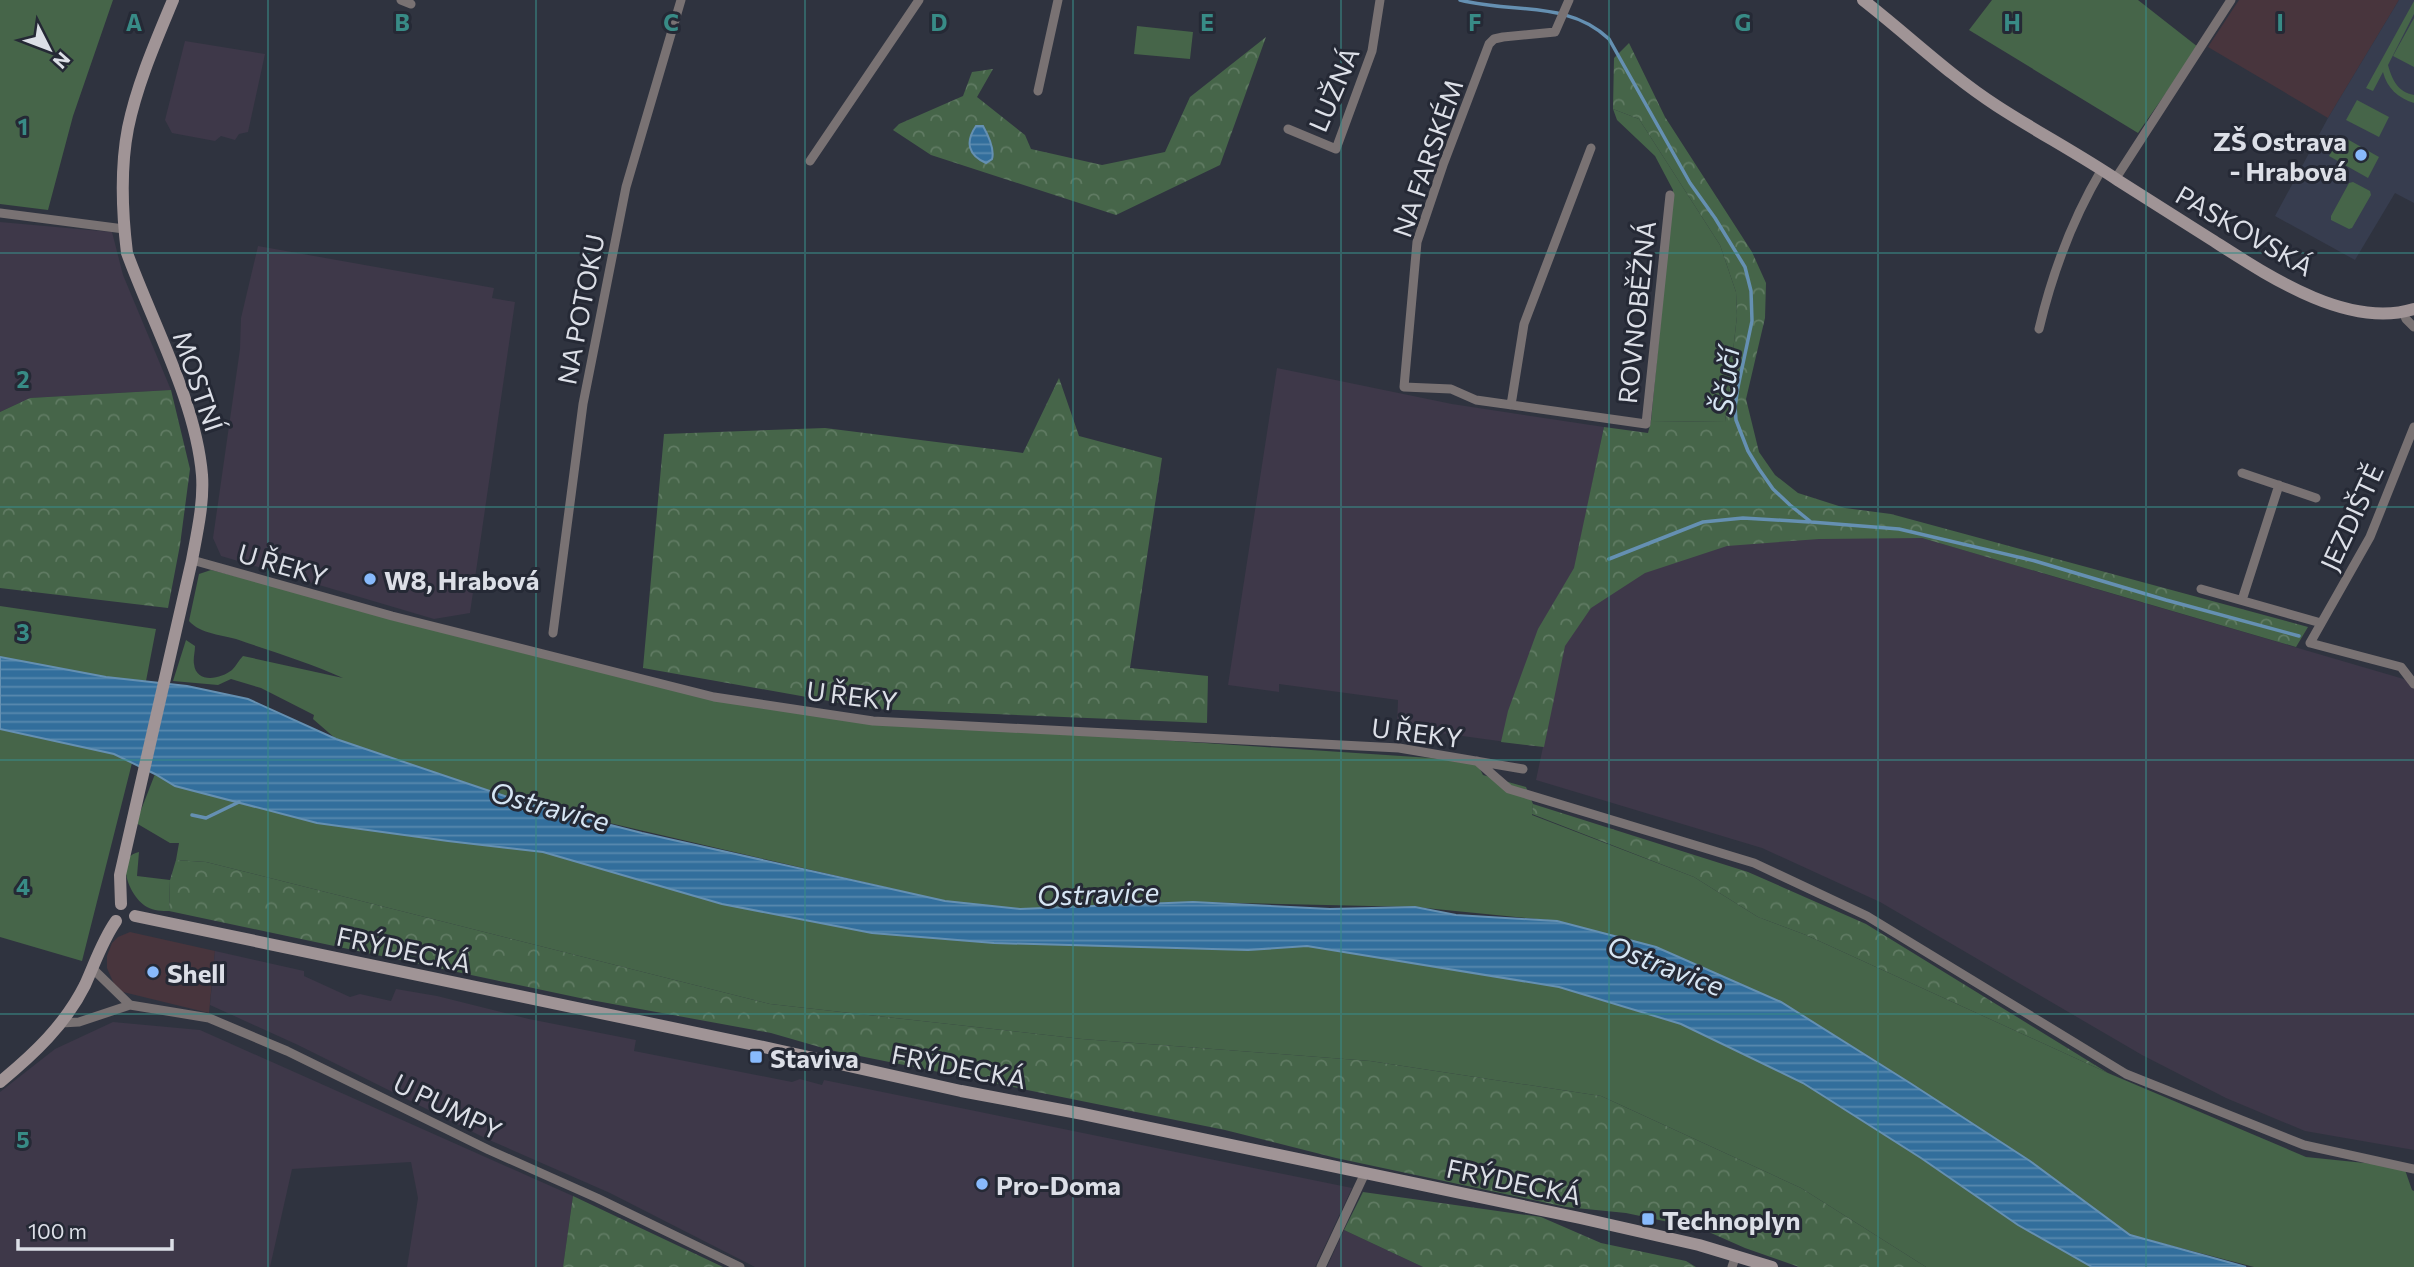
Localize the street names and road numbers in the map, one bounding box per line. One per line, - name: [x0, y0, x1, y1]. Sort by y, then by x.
- street label: LUŽNÁ: [1301, 42, 1365, 136]
- street label: NA FARSKÉM: [1386, 75, 1468, 241]
- street label: PASKOVSKÁ: [2171, 178, 2319, 282]
- street label: ROVNOBĚŽNÁ: [1611, 219, 1661, 405]
- street label: NA POTOKU: [550, 231, 610, 387]
- street label: MOSTNÍ: [167, 327, 231, 436]
- street label: JEZDIŠTĚ: [2313, 459, 2389, 575]
- street label: U ŘEKY: [235, 537, 331, 591]
- street label: U ŘEKY: [805, 674, 899, 716]
- street label: U ŘEKY: [1370, 711, 1464, 753]
- street label: FRÝDECKÁ: [334, 920, 474, 978]
- street label: FRÝDECKÁ: [889, 1038, 1029, 1094]
- street label: U PUMPY: [389, 1066, 507, 1146]
- street label: FRÝDECKÁ: [1444, 1152, 1584, 1210]

